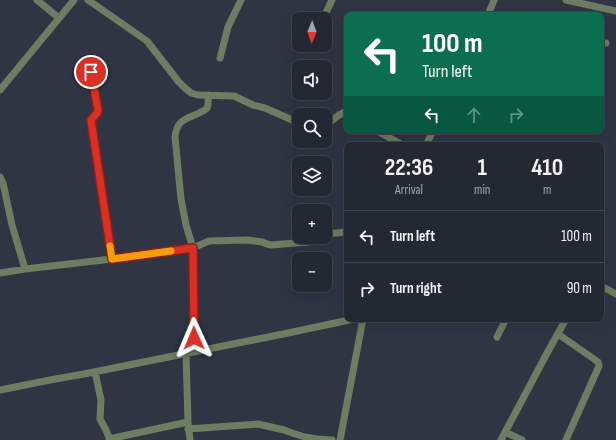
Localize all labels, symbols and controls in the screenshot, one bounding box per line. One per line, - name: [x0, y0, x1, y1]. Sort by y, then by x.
- north arrow: [292, 12, 332, 52]
- map controls: [292, 12, 332, 292]
- text: 100 m: [422, 27, 483, 60]
- icon: left: [356, 28, 408, 80]
- pin: [74, 55, 108, 89]
- button: sound: [292, 60, 332, 100]
- icon: arrive: [80, 61, 102, 83]
- text: Turn left: [422, 61, 473, 82]
- icon: left: [421, 104, 443, 126]
- icon: ahead: [463, 104, 485, 126]
- icon: right: [505, 104, 527, 126]
- button: search: [292, 108, 332, 148]
- text: 22:36: [385, 153, 433, 182]
- text: 1: [477, 153, 487, 182]
- text: 410: [531, 153, 563, 182]
- button: layers: [292, 156, 332, 196]
- text: Arrival: [395, 182, 423, 198]
- text: min: [474, 182, 490, 198]
- text: m: [543, 182, 551, 198]
- button: +: [292, 204, 332, 244]
- icon: left: [356, 226, 378, 248]
- text: Turn left: [390, 227, 435, 246]
- text: 100 m: [561, 227, 592, 246]
- button: −: [292, 252, 332, 292]
- icon: right: [356, 278, 378, 300]
- text: Turn right: [390, 279, 442, 298]
- text: 90 m: [567, 279, 592, 298]
- position arrow: [173, 317, 215, 359]

